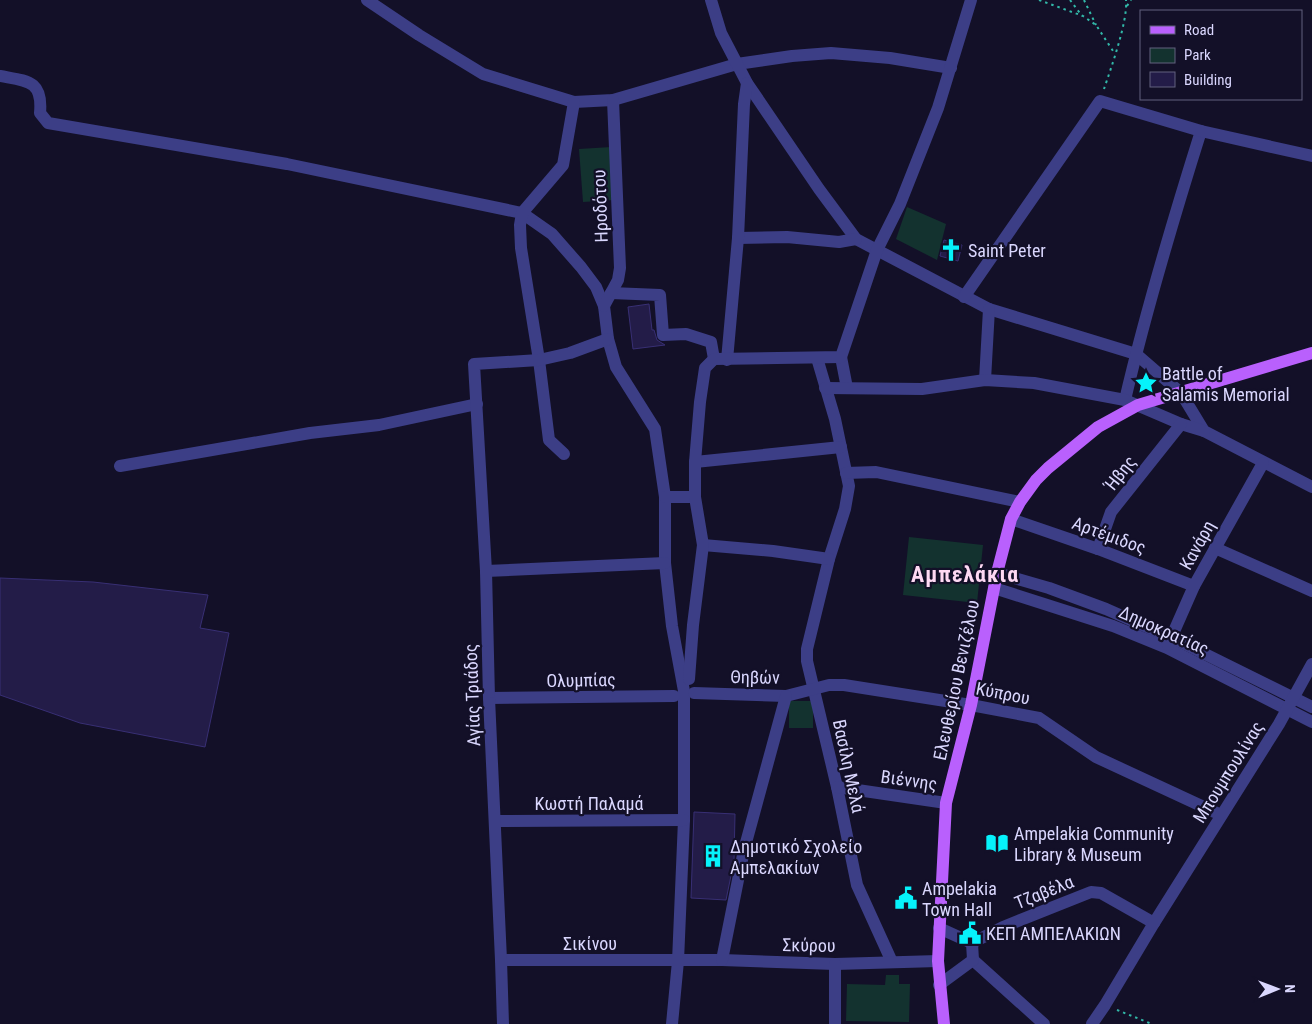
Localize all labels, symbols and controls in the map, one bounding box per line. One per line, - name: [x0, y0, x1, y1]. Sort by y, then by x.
- legend: [1140, 10, 1302, 100]
- text: Road: [1184, 21, 1214, 39]
- text: Park: [1184, 46, 1211, 64]
- text: Building: [1184, 71, 1232, 89]
- street label: Ηροδότου: [588, 169, 612, 243]
- church icon: Saint Peter: [938, 237, 964, 263]
- place label: Saint Peter: [968, 240, 1046, 261]
- place label: Battle of Salamis Memorial: [1162, 363, 1290, 405]
- place icon: Battle of Salamis Memorial: [1133, 370, 1159, 396]
- street label: Ήβης: [1099, 451, 1140, 496]
- street label: Αρτέμιδος: [1069, 512, 1149, 558]
- street label: Κανάρη: [1175, 517, 1219, 573]
- district label: Αμπελάκια: [911, 562, 1019, 587]
- street label: Ελευθερίου Βενιζέλου: [929, 598, 983, 762]
- street label: Δημοκρατίας: [1116, 601, 1212, 659]
- street label: Αγίας Τριάδος: [460, 643, 484, 747]
- street label: Θηβών: [730, 666, 780, 688]
- street label: Ολυμπίας: [546, 669, 616, 691]
- street label: Κύπρου: [974, 678, 1032, 708]
- street label: Μπουμπουλίνας: [1188, 717, 1268, 827]
- street label: Βασίλη Μελά: [829, 718, 869, 815]
- street label: Βιέννης: [880, 766, 938, 794]
- street label: Κωστή Παλαμά: [535, 793, 644, 814]
- place label: Ampelakia Community Library & Museum: [1014, 823, 1174, 865]
- library icon: Ampelakia Community Library & Museum: [984, 830, 1010, 856]
- place label: Δημοτικό Σχολείο Αμπελακίων: [730, 836, 862, 878]
- building icon: Δημοτικό Σχολείο Αμπελακίων: [700, 843, 726, 869]
- street label: Τζαβέλα: [1011, 871, 1077, 913]
- place label: Ampelakia Town Hall: [922, 878, 997, 920]
- public building icon: Ampelakia Town Hall: [893, 885, 919, 911]
- public building icon: ΚΕΠ ΑΜΠΕΛΑΚΙΩΝ: [957, 920, 983, 946]
- place label: ΚΕΠ ΑΜΠΕΛΑΚΙΩΝ: [986, 923, 1121, 944]
- street label: Σικίνου: [563, 933, 617, 954]
- street label: Σκύρου: [782, 934, 836, 956]
- north arrow: [1252, 964, 1302, 1014]
- text: N: [1282, 984, 1298, 993]

